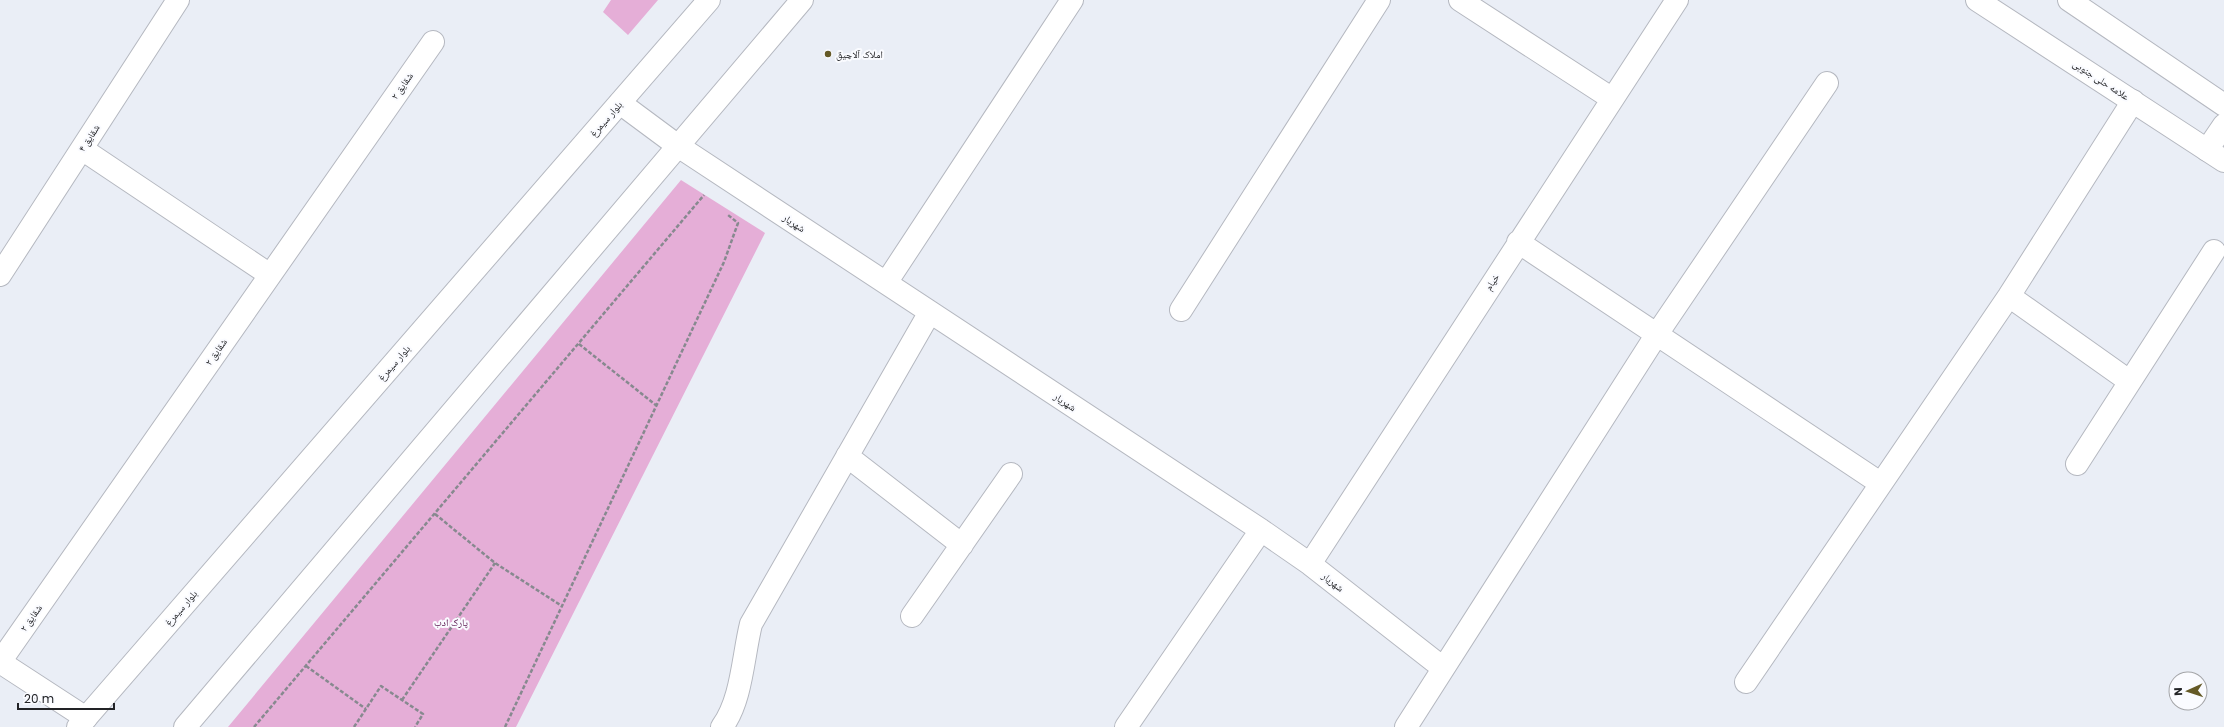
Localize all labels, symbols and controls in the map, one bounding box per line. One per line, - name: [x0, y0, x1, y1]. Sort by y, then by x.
- place label: املاک آلاچیق: [836, 47, 883, 62]
- marker: املاک آلاچیق: [823, 49, 833, 59]
- street label: علامه حلی جنوبی: [2070, 56, 2132, 104]
- street label: شقایق ۲: [387, 69, 417, 103]
- street label: بلوار سیمرغ: [586, 98, 626, 140]
- street label: شقایق ۴: [75, 121, 104, 155]
- street label: شهریار: [779, 210, 809, 236]
- street label: خیام: [1481, 270, 1503, 293]
- street label: شقایق ۲: [201, 335, 231, 369]
- street label: بلوار سیمرغ: [374, 342, 414, 384]
- street label: شهریار: [1050, 388, 1080, 415]
- street label: شهریار: [1318, 568, 1348, 596]
- street label: بلوار سیمرغ: [161, 587, 201, 629]
- street label: شقایق ۲: [16, 601, 46, 635]
- park label: پارک ادب: [434, 615, 468, 630]
- north arrow: [2168, 671, 2208, 711]
- scale bar: [18, 685, 114, 711]
- text: N: [2170, 687, 2186, 696]
- text: 20 m: [24, 690, 54, 707]

